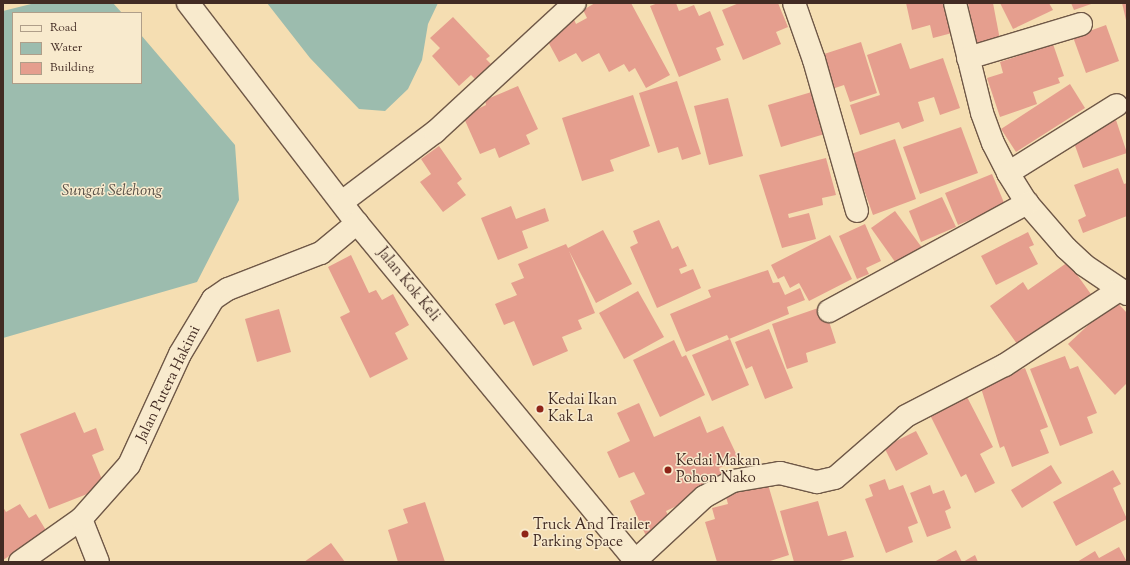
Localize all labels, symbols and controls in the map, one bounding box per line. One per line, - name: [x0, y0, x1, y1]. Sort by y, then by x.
- legend: [12, 12, 142, 84]
- text: Road: [50, 19, 77, 37]
- text: Water: [50, 39, 82, 57]
- text: Building: [50, 59, 94, 77]
- water label: Sungai Selehong: [61, 182, 163, 202]
- street label: Jalan Kok Keli: [373, 244, 443, 326]
- street label: Jalan Putera Hakimi: [133, 323, 205, 445]
- place label: Kedai Ikan Kak La: [548, 391, 617, 426]
- marker: Kedai Ikan Kak La: [535, 404, 545, 414]
- place label: Kedai Makan Pohon Nako: [676, 452, 761, 487]
- marker: Kedai Makan Pohon Nako: [663, 465, 673, 475]
- place label: Truck And Trailer Parking Space: [533, 516, 650, 551]
- marker: Truck And Trailer Parking Space: [520, 529, 530, 539]

